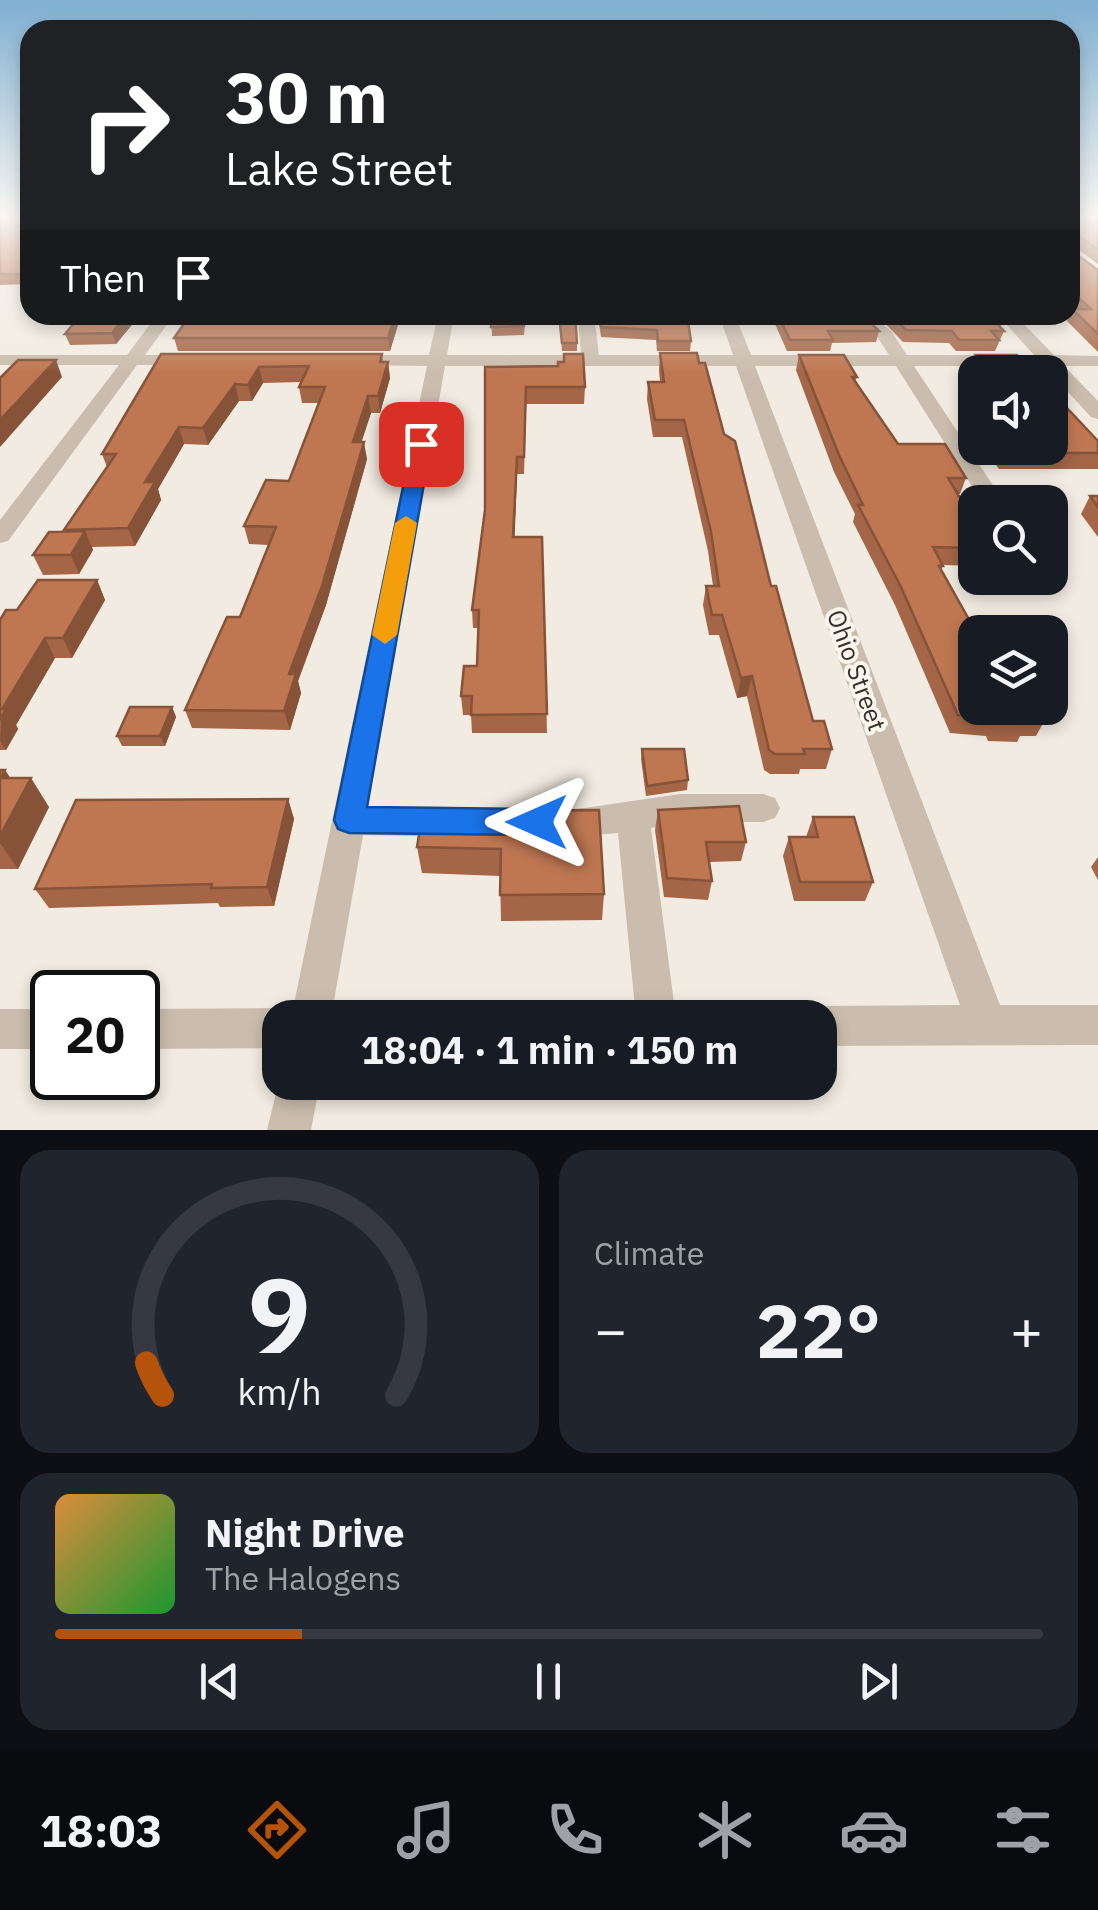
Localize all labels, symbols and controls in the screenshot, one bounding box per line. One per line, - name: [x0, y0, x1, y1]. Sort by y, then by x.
- text: 30 m: [225, 51, 388, 142]
- icon: right: [60, 60, 190, 190]
- text: Lake Street: [225, 139, 453, 197]
- icon: arrive: [166, 250, 221, 305]
- text: Then: [60, 253, 146, 302]
- map controls: [958, 355, 1068, 725]
- button: sound: [958, 355, 1068, 465]
- pin: [379, 402, 464, 487]
- icon: arrive: [394, 417, 449, 472]
- button: search: [958, 485, 1068, 595]
- street label: Ohio Street: [820, 605, 894, 735]
- button: layers: [958, 615, 1068, 725]
- position arrow: [485, 770, 589, 874]
- speed limit sign: 20: [30, 970, 160, 1100]
- text: 18:04 · 1 min · 150 m: [361, 1025, 738, 1074]
- text: Climate: [594, 1232, 704, 1274]
- text: 9: [248, 1246, 311, 1382]
- text: 22°: [756, 1281, 881, 1379]
- text: −: [594, 1294, 627, 1365]
- text: +: [1010, 1294, 1043, 1365]
- text: km/h: [237, 1368, 322, 1415]
- text: Night Drive: [205, 1508, 405, 1557]
- text: The Halogens: [205, 1557, 401, 1599]
- icon: previous: [192, 1654, 247, 1709]
- icon: pause: [521, 1654, 576, 1709]
- icon: next: [851, 1654, 906, 1709]
- icon: directions: [242, 1795, 312, 1865]
- icon: music: [391, 1795, 461, 1865]
- icon: phone: [540, 1795, 610, 1865]
- icon: climate: [690, 1795, 760, 1865]
- icon: car: [839, 1795, 909, 1865]
- icon: filters: [988, 1795, 1058, 1865]
- text: 18:03: [40, 1801, 163, 1859]

